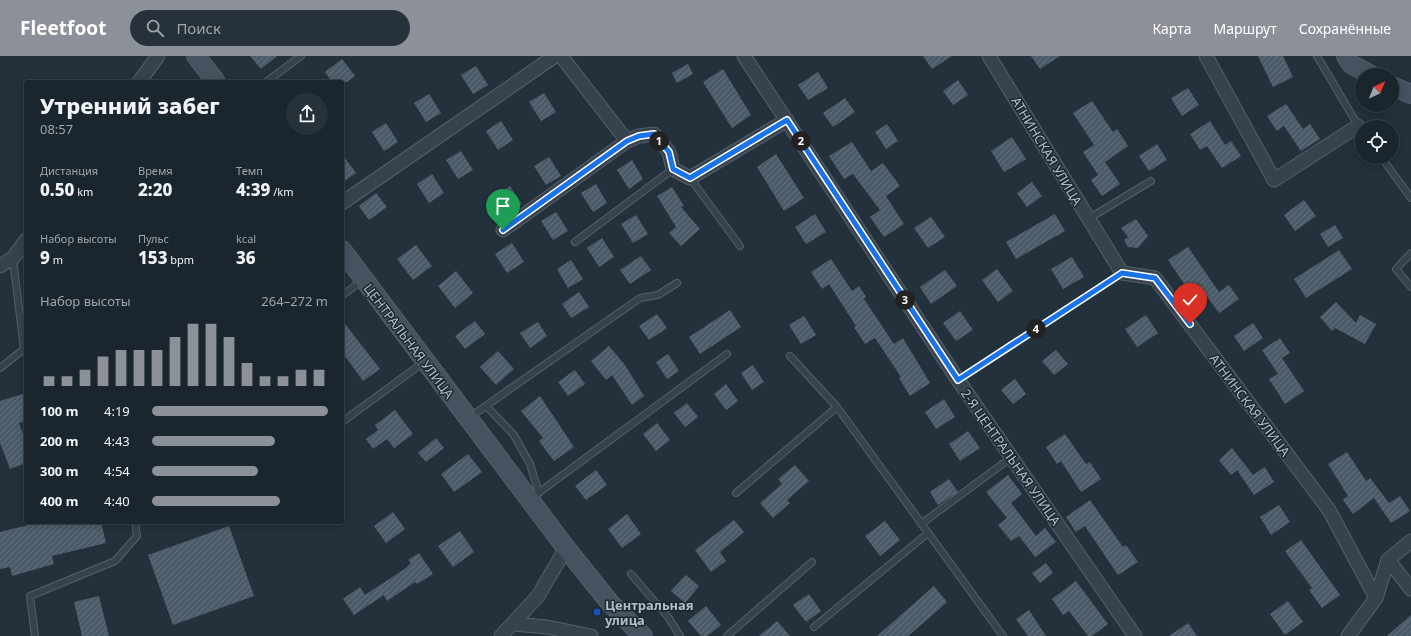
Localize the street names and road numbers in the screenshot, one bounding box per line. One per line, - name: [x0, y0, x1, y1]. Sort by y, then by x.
- street label: АТНИНСКАЯ УЛИЦА: [1007, 93, 1087, 209]
- street label: ЦЕНТРАЛЬНАЯ УЛИЦА: [360, 280, 459, 403]
- street label: АТНИНСКАЯ УЛИЦА: [1206, 350, 1295, 460]
- street label: 2-Я ЦЕНТРАЛЬНАЯ УЛИЦА: [957, 385, 1065, 529]

